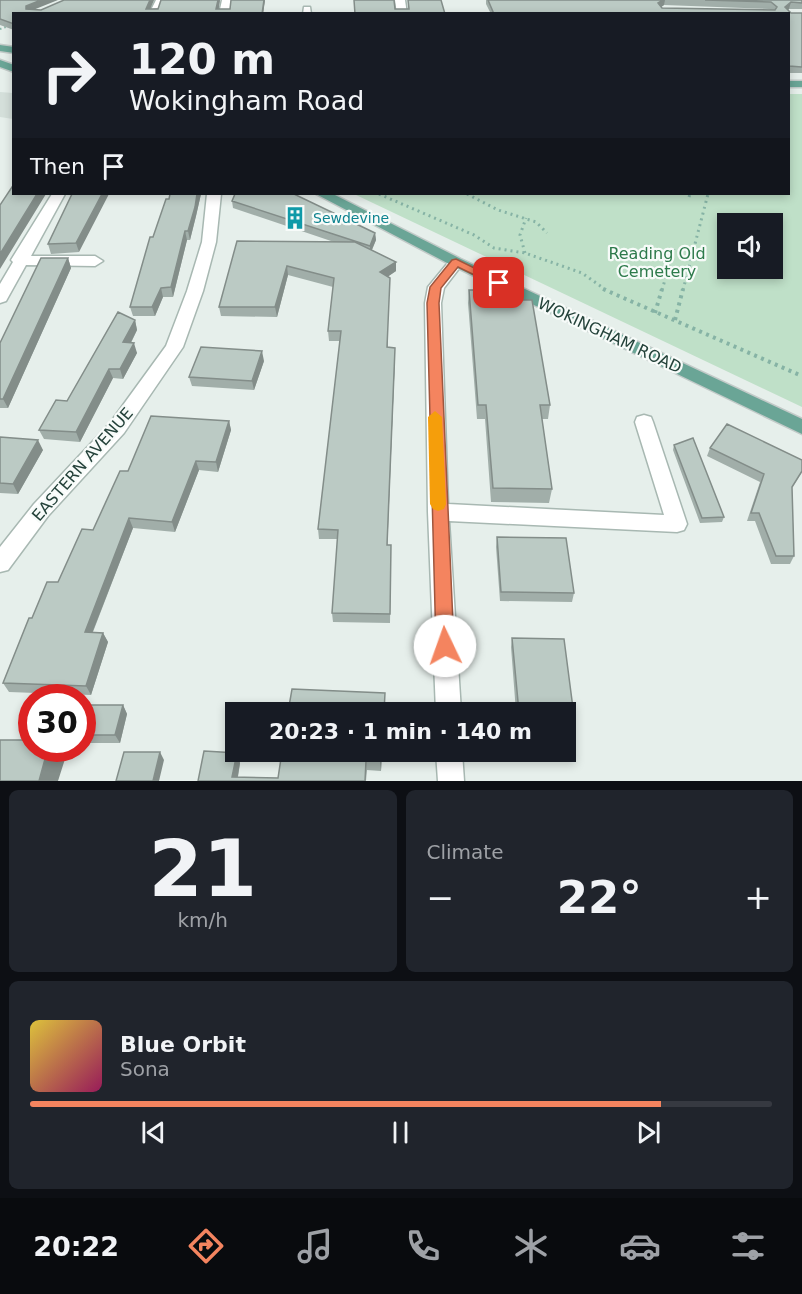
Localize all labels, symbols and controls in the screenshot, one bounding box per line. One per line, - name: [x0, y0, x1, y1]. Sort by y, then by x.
- text: 120 m: [129, 35, 275, 84]
- icon: right: [30, 36, 108, 114]
- text: Wokingham Road: [129, 85, 364, 116]
- icon: arrive: [97, 150, 130, 183]
- text: Then: [30, 154, 85, 179]
- building icon: Sewdevine: [282, 205, 308, 231]
- place label: Sewdevine: [313, 210, 389, 226]
- map controls: [717, 213, 783, 279]
- button: sound: [717, 213, 783, 279]
- park label: Reading Old Cemetery: [608, 244, 706, 281]
- pin: [473, 257, 524, 308]
- icon: arrive: [482, 266, 515, 299]
- street label: WOKINGHAM ROAD: [535, 294, 685, 377]
- street label: EASTERN AVENUE: [28, 404, 137, 525]
- position arrow: [413, 614, 477, 678]
- speed limit sign: 30: [18, 684, 96, 762]
- text: 20:23 · 1 min · 140 m: [269, 719, 532, 744]
- text: 21: [148, 824, 257, 914]
- text: Climate: [427, 840, 503, 864]
- text: 22°: [557, 871, 642, 924]
- text: −: [427, 878, 454, 917]
- text: +: [744, 878, 772, 917]
- text: km/h: [178, 908, 228, 932]
- text: Blue Orbit: [120, 1032, 246, 1057]
- text: Sona: [120, 1057, 170, 1081]
- icon: previous: [137, 1116, 170, 1149]
- icon: pause: [384, 1116, 417, 1149]
- icon: next: [632, 1116, 665, 1149]
- icon: directions: [185, 1225, 227, 1267]
- icon: music: [294, 1225, 336, 1267]
- icon: phone: [402, 1225, 444, 1267]
- icon: climate: [510, 1225, 552, 1267]
- icon: car: [619, 1225, 661, 1267]
- icon: filters: [727, 1225, 769, 1267]
- text: 20:22: [33, 1231, 119, 1262]

